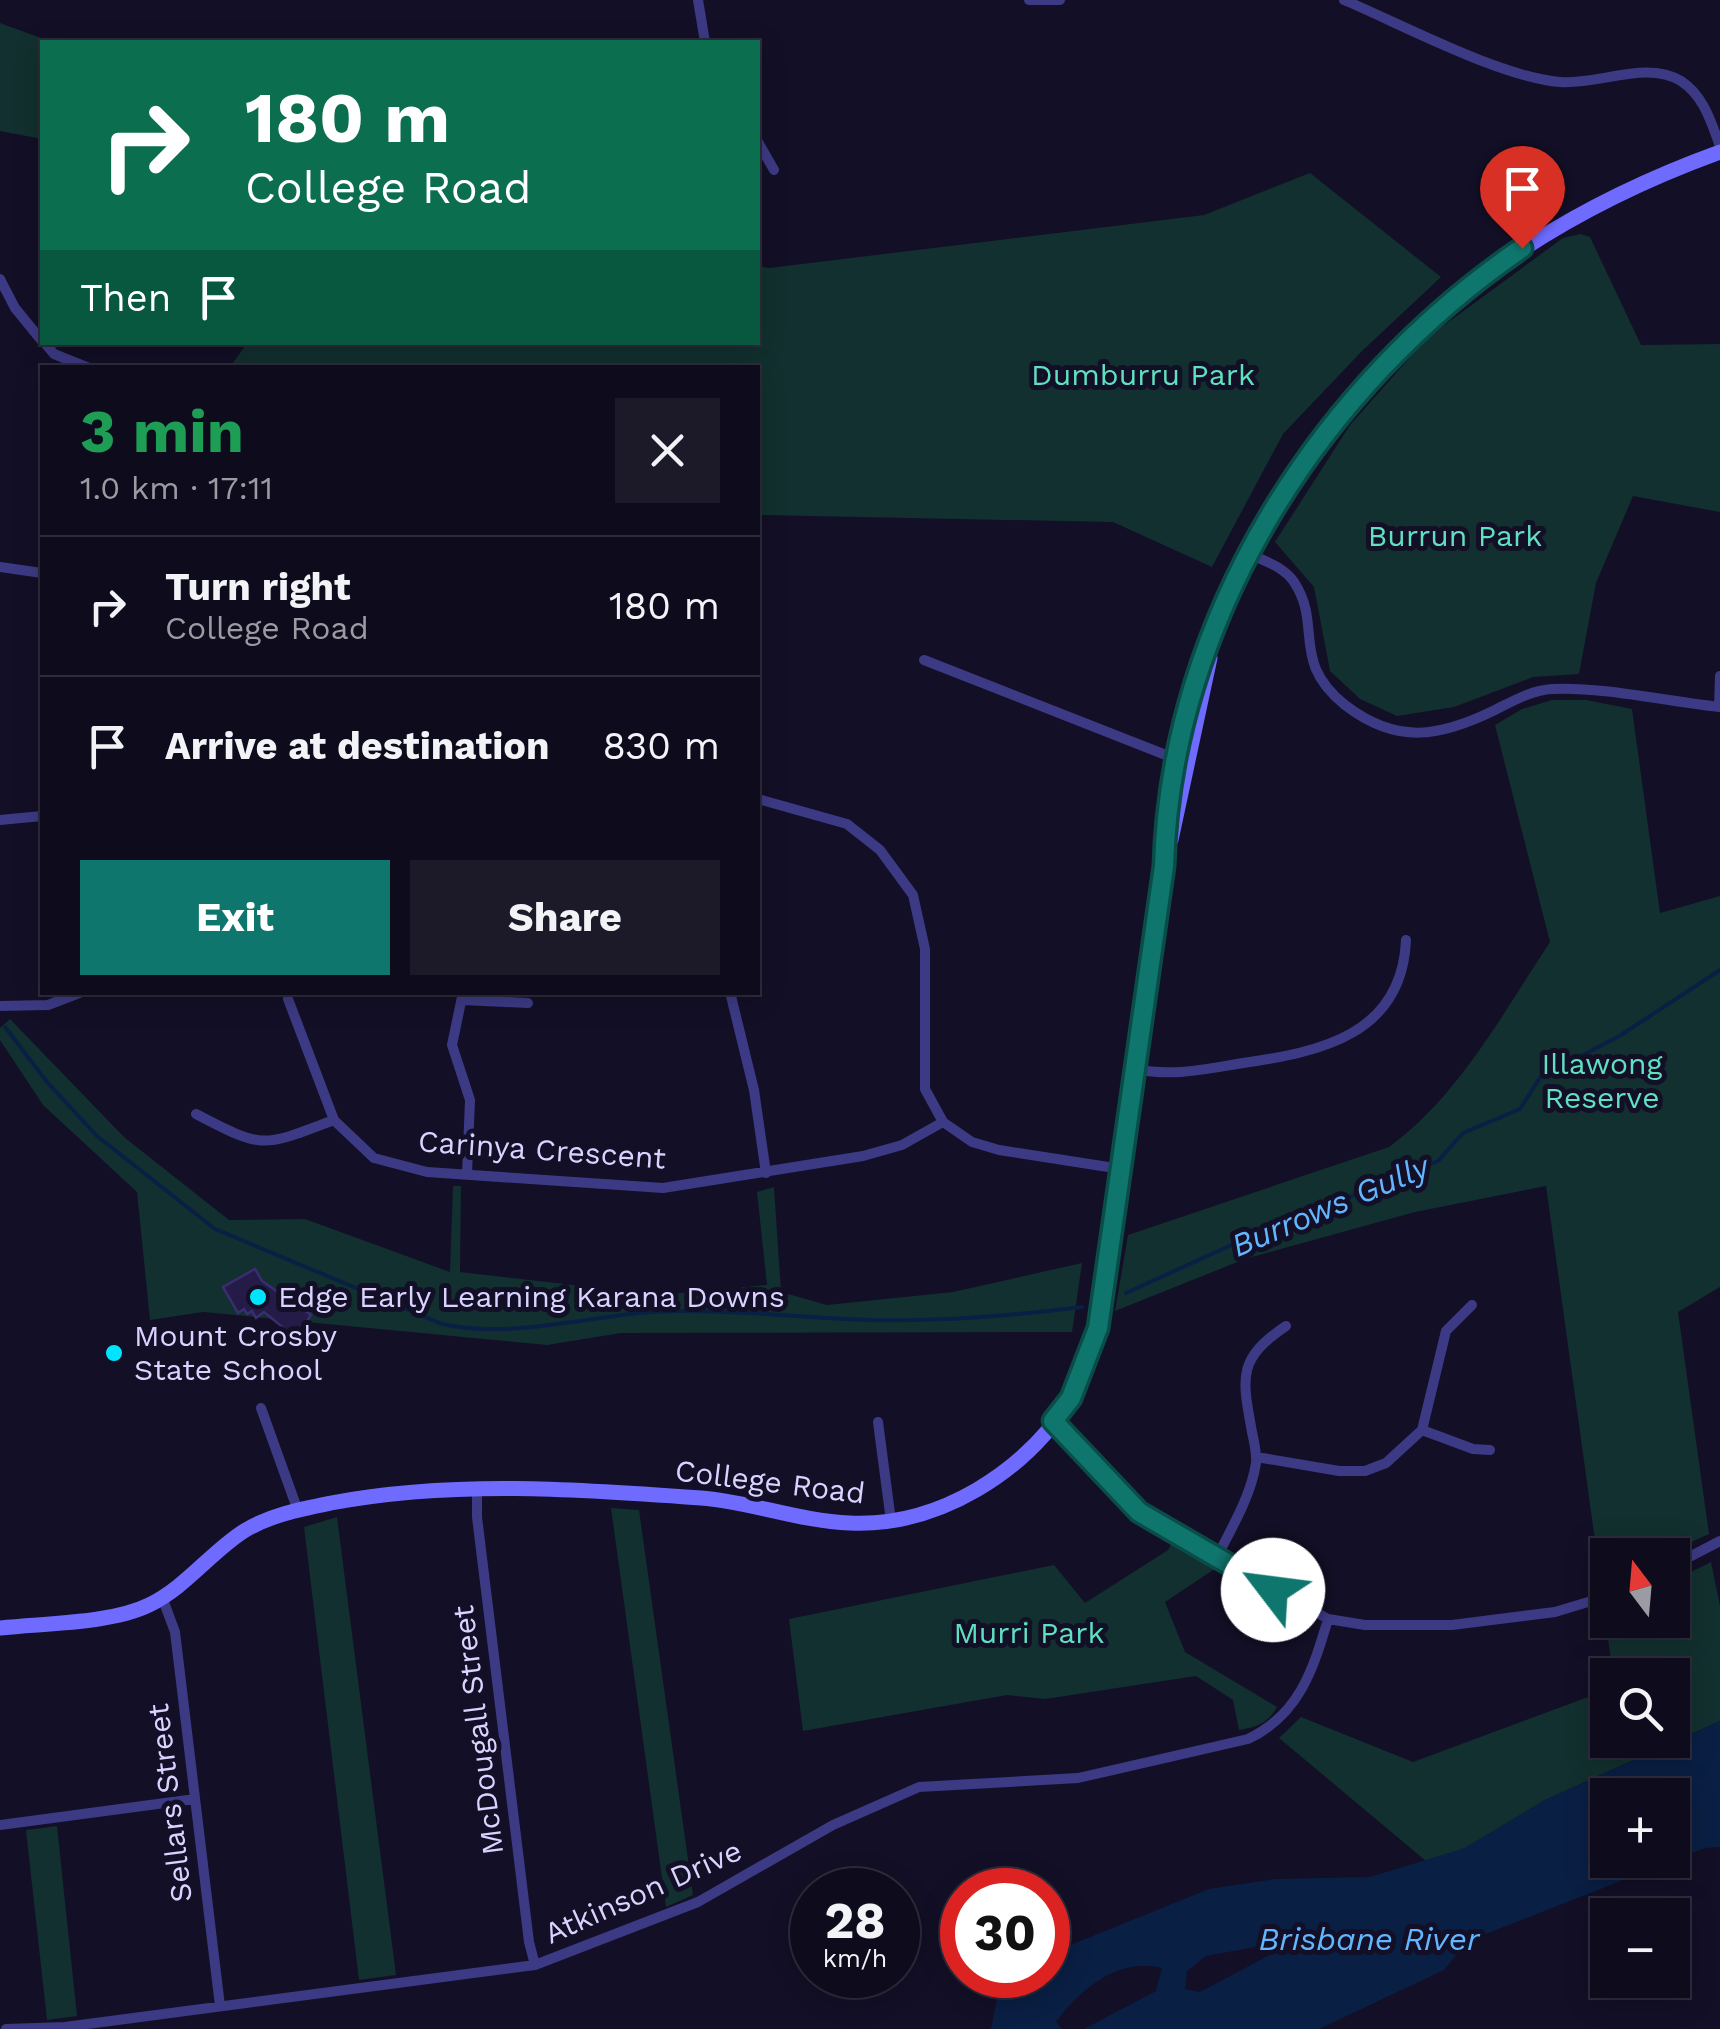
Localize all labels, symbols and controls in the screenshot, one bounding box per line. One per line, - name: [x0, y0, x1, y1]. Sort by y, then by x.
- text: 180 m: [245, 77, 450, 159]
- icon: right: [80, 80, 210, 210]
- pin: [1480, 146, 1565, 249]
- text: College Road: [245, 161, 531, 214]
- icon: arrive: [1495, 161, 1550, 216]
- icon: arrive: [191, 270, 246, 325]
- text: Then: [80, 276, 171, 320]
- park label: Dumburru Park: [1031, 357, 1255, 392]
- text: 3 min: [80, 396, 244, 467]
- button: close: [615, 398, 720, 503]
- text: 1.0 km · 17:11: [80, 469, 273, 507]
- park label: Burrun Park: [1368, 518, 1542, 553]
- text: Turn right: [165, 565, 351, 609]
- icon: right: [80, 579, 135, 634]
- text: 180 m: [609, 584, 720, 628]
- text: College Road: [165, 609, 369, 647]
- icon: arrive: [80, 719, 135, 774]
- text: Arrive at destination: [165, 724, 550, 768]
- text: 830 m: [602, 724, 720, 768]
- button: Exit: [80, 860, 390, 975]
- button: Share: [410, 860, 720, 975]
- park label: Illawong Reserve: [1542, 1046, 1662, 1115]
- street label: Carinya Crescent: [417, 1123, 667, 1176]
- water label: Burrows Gully: [1226, 1147, 1436, 1265]
- place label: Edge Early Learning Karana Downs: [278, 1279, 785, 1314]
- marker: Edge Early Learning Karana Downs: [247, 1286, 269, 1308]
- place label: Mount Crosby State School: [134, 1318, 338, 1387]
- marker: Mount Crosby State School: [103, 1342, 125, 1364]
- street label: College Road: [673, 1452, 867, 1511]
- position arrow: [1221, 1538, 1325, 1642]
- north arrow: [1590, 1538, 1690, 1638]
- map controls: [1590, 1538, 1690, 1998]
- street label: McDougall Street: [445, 1603, 510, 1857]
- park label: Murri Park: [953, 1615, 1105, 1650]
- button: search: [1590, 1658, 1690, 1758]
- street label: Sellars Street: [140, 1701, 199, 1904]
- button: +: [1590, 1778, 1690, 1878]
- street label: Atkinson Drive: [539, 1832, 747, 1951]
- speed limit sign: 30: [940, 1868, 1070, 1998]
- text: 28: [824, 1891, 886, 1950]
- button: −: [1590, 1898, 1690, 1998]
- water label: Brisbane River: [1259, 1920, 1481, 1958]
- text: km/h: [823, 1944, 887, 1973]

